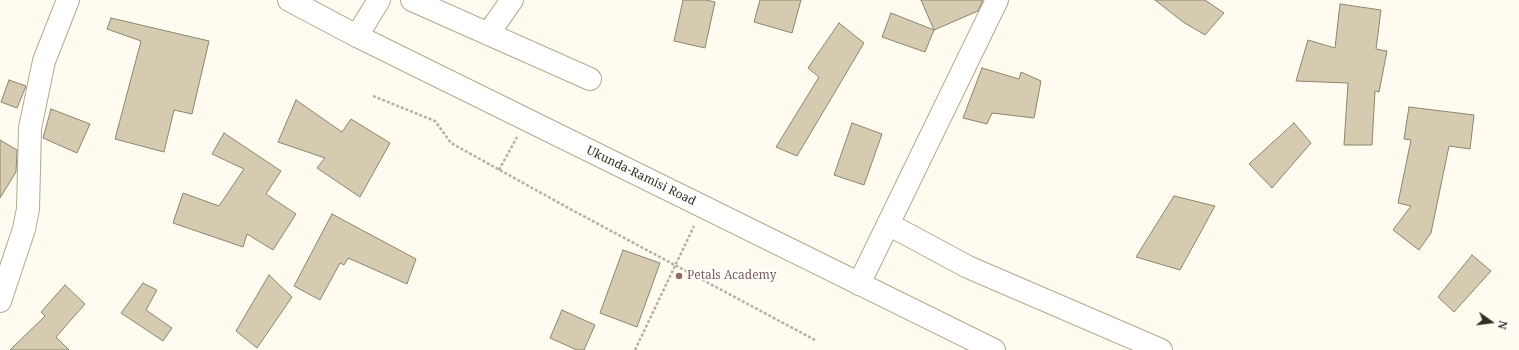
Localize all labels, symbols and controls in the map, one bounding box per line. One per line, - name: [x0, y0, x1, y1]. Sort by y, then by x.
- street label: Ukunda-Ramisi Road: [584, 143, 698, 209]
- place label: Petals Academy: [687, 269, 776, 283]
- marker: Petals Academy: [674, 271, 684, 281]
- north arrow: [1471, 302, 1511, 342]
- text: N: [1495, 319, 1511, 331]

